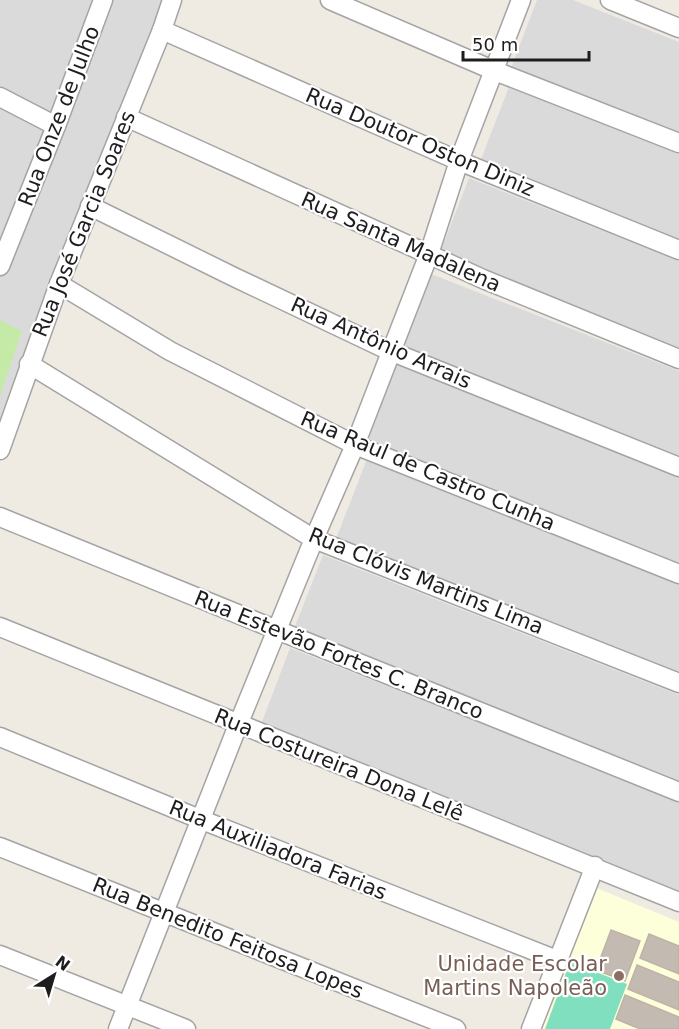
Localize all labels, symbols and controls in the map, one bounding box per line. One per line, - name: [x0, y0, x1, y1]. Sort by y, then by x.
- street label: Rua Onze de Julho: [14, 22, 104, 210]
- scale bar: [463, 24, 589, 62]
- text: 50 m: [472, 34, 518, 55]
- street label: Rua Doutor Oston Diniz: [302, 83, 538, 201]
- street label: Rua José Garcia Soares: [28, 108, 140, 340]
- street label: Rua Santa Madalena: [297, 187, 505, 297]
- street label: Rua Antônio Arrais: [287, 292, 475, 394]
- street label: Rua Raul de Castro Cunha: [297, 406, 559, 536]
- street label: Rua Clóvis Martins Lima: [305, 523, 547, 639]
- street label: Rua Estevão Fortes C. Branco: [191, 586, 487, 724]
- street label: Rua Costureira Dona Lelê: [211, 704, 467, 826]
- street label: Rua Auxiliadora Farias: [166, 795, 390, 905]
- street label: Rua Benedito Feitosa Lopes: [89, 873, 367, 1003]
- north arrow: [24, 945, 84, 1005]
- text: N: [52, 952, 74, 975]
- place label: Unidade Escolar Martins Napoleão: [423, 952, 607, 1000]
- marker: Unidade Escolar Martins Napoleão: [612, 969, 626, 983]

